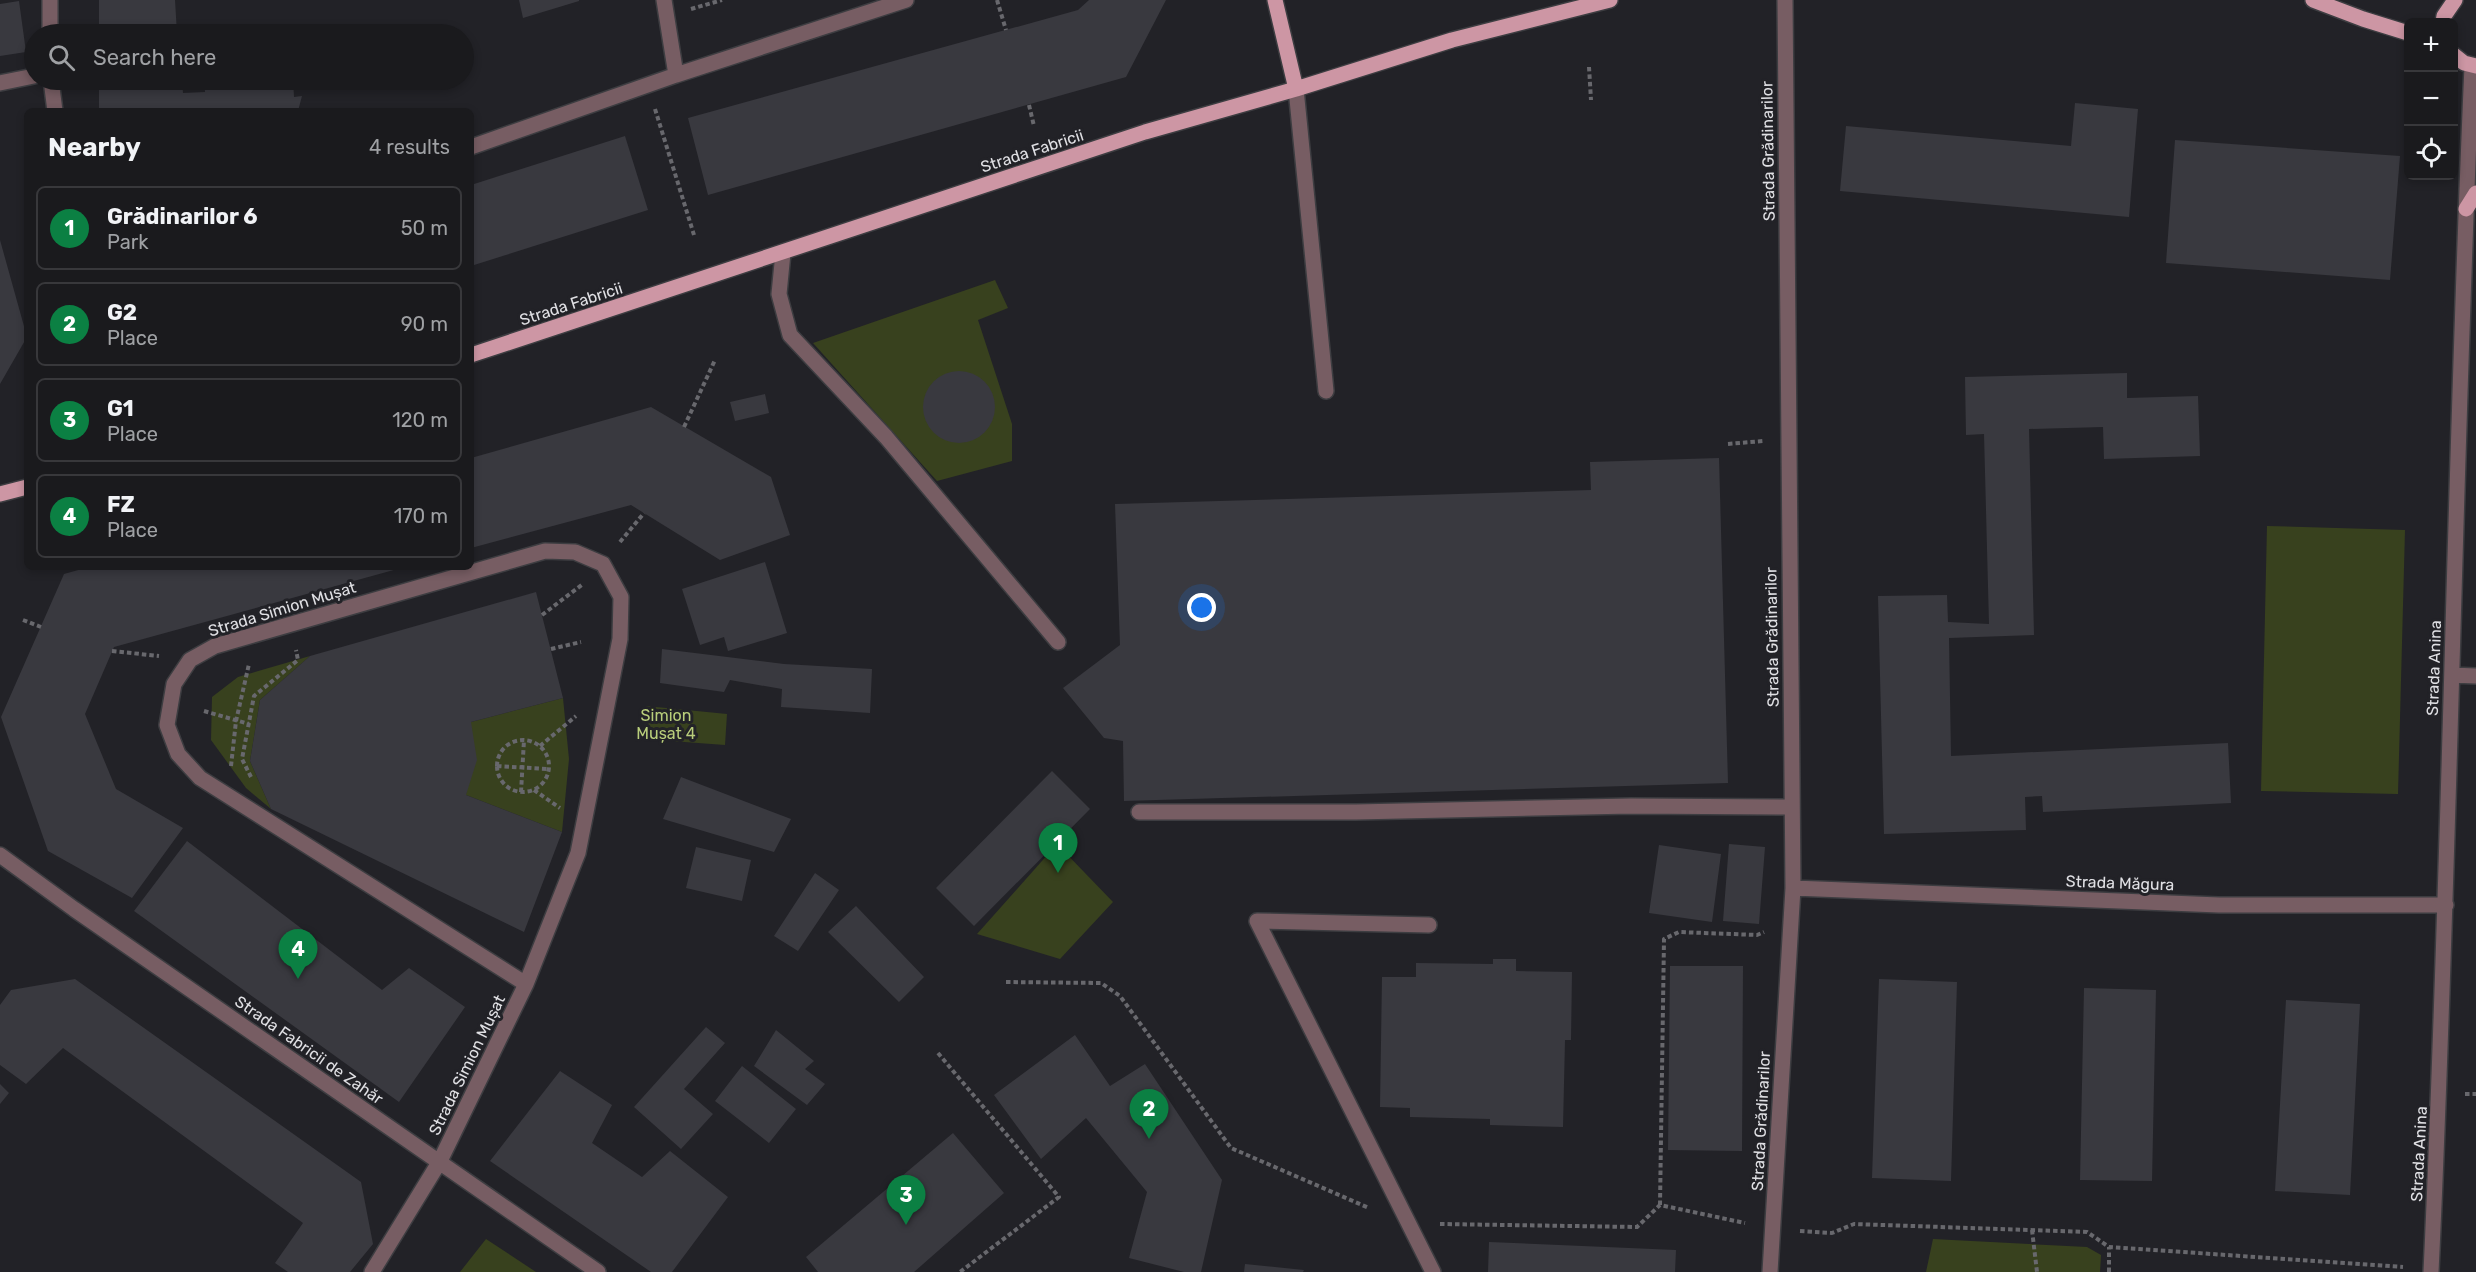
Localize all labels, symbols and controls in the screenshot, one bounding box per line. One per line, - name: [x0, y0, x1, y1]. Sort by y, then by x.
- map controls: [2404, 18, 2458, 180]
- button: +: [2404, 18, 2458, 72]
- search box: [24, 24, 474, 90]
- icon: search: [45, 41, 78, 74]
- text: Search here: [93, 44, 216, 71]
- button: −: [2404, 72, 2458, 126]
- street label: Strada Grădinarilor: [1757, 81, 1779, 221]
- street label: Strada Fabricii: [978, 125, 1086, 177]
- button: locate: [2404, 126, 2458, 180]
- text: Nearby: [48, 132, 141, 163]
- text: 4 results: [369, 135, 450, 159]
- text: Grădinarilor 6: [107, 203, 258, 230]
- text: 1: [65, 216, 74, 240]
- text: 50 m: [401, 216, 448, 240]
- text: Park: [107, 230, 149, 254]
- street label: Strada Fabricii: [517, 278, 625, 330]
- text: G2: [107, 299, 137, 326]
- text: 2: [63, 312, 76, 336]
- text: 90 m: [401, 312, 448, 336]
- text: Place: [107, 326, 158, 350]
- text: G1: [107, 395, 134, 422]
- text: 3: [63, 408, 76, 432]
- text: 120 m: [392, 408, 448, 432]
- text: Place: [107, 422, 158, 446]
- text: FZ: [107, 491, 135, 518]
- text: 4: [63, 504, 76, 528]
- text: 170 m: [394, 504, 448, 528]
- text: Place: [107, 518, 158, 542]
- street label: Strada Grădinarilor: [1761, 567, 1783, 707]
- street label: Strada Simion Mușat: [206, 577, 358, 641]
- your location: [1187, 593, 1216, 622]
- street label: Strada Anina: [2423, 620, 2445, 716]
- park label: Simion Mușat 4: [636, 706, 696, 743]
- pin: 1: [1038, 824, 1078, 873]
- street label: Strada Măgura: [2065, 872, 2175, 894]
- pin: 4: [278, 930, 318, 979]
- street label: Strada Fabricii de Zahăr: [231, 992, 387, 1108]
- street label: Strada Simion Mușat: [425, 992, 509, 1138]
- street label: Strada Grădinarilor: [1748, 1051, 1774, 1191]
- pin: 2: [1130, 1090, 1168, 1139]
- street label: Strada Anina: [2407, 1106, 2431, 1202]
- pin: 3: [886, 1176, 926, 1225]

